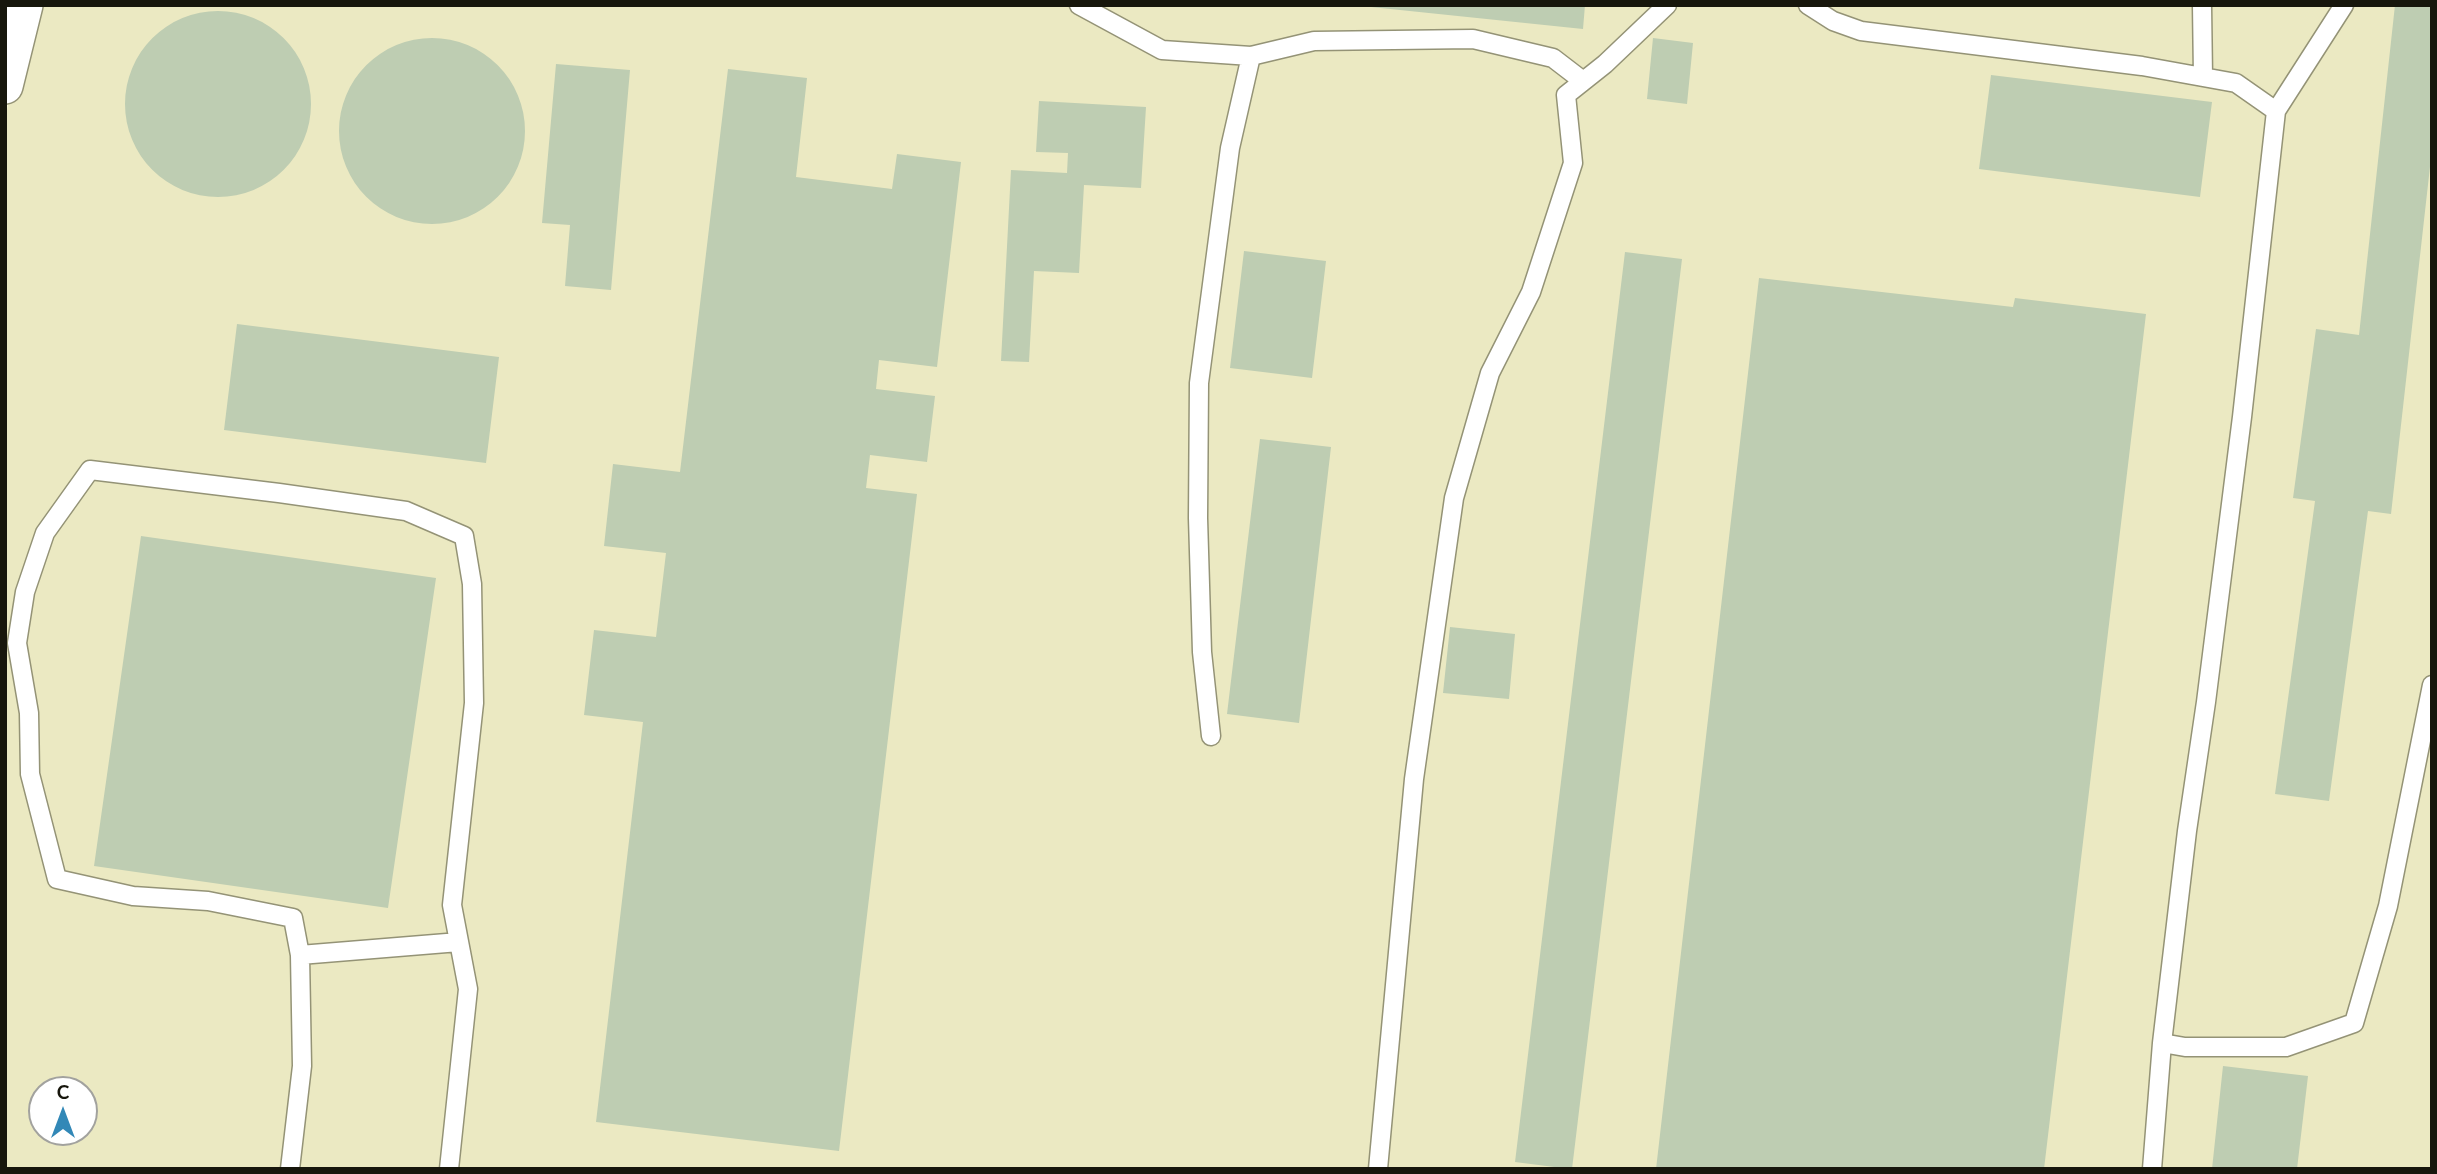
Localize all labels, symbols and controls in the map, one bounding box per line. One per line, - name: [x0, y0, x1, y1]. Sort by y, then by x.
- north arrow: [28, 1076, 98, 1146]
- text: С: [57, 1080, 69, 1103]

